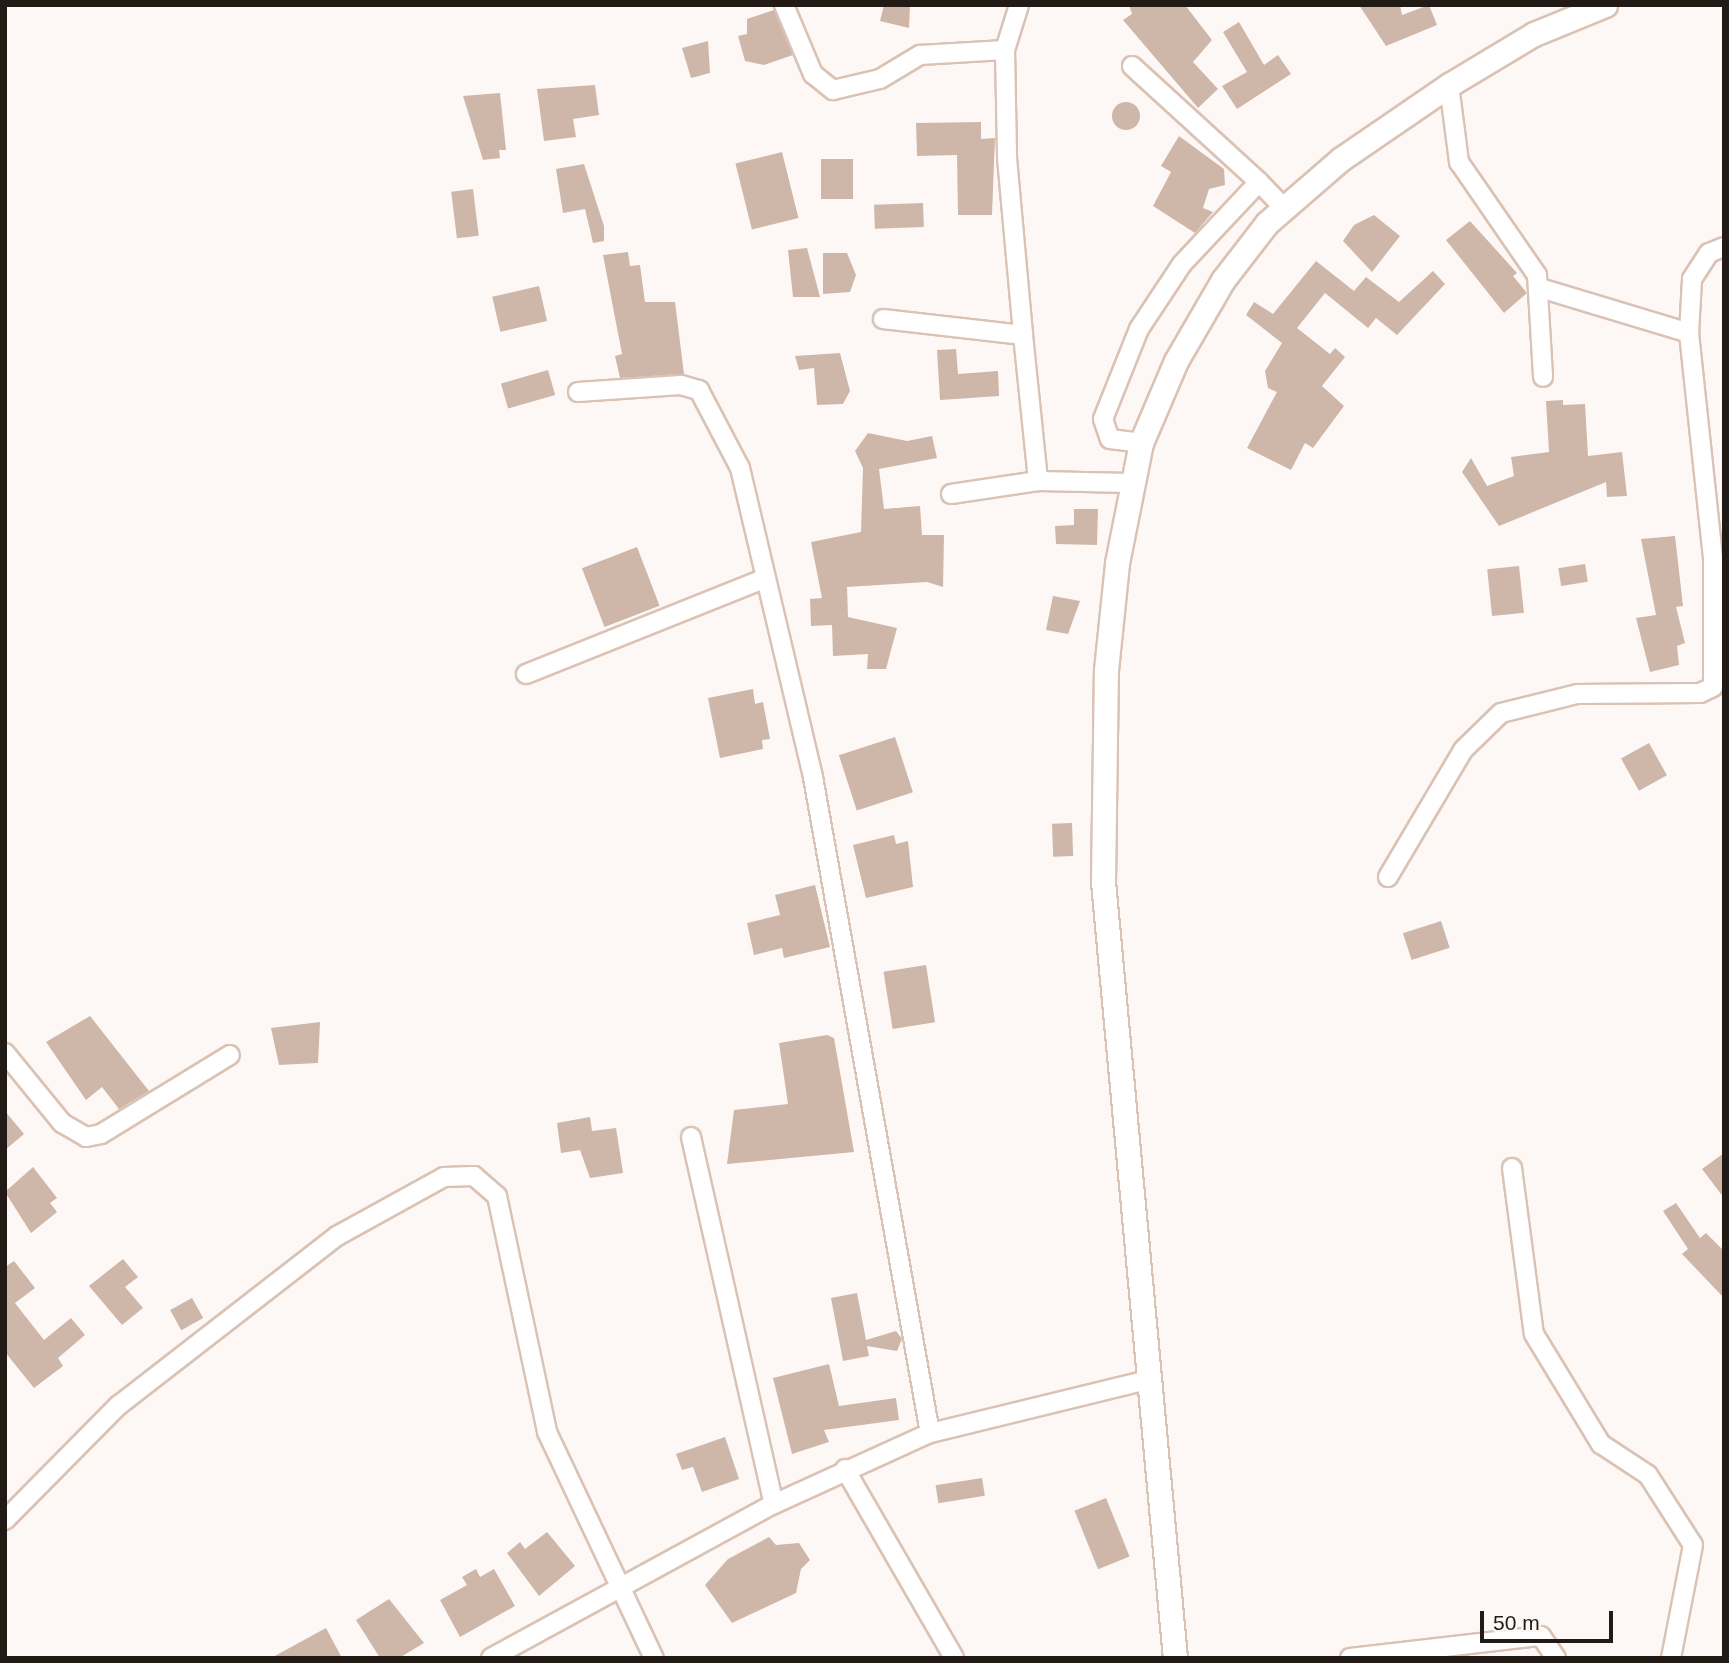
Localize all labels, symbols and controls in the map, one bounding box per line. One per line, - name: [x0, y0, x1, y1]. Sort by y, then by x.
- scale bar: [1484, 1596, 1617, 1640]
- text: 50 m: [1493, 1611, 1540, 1634]

